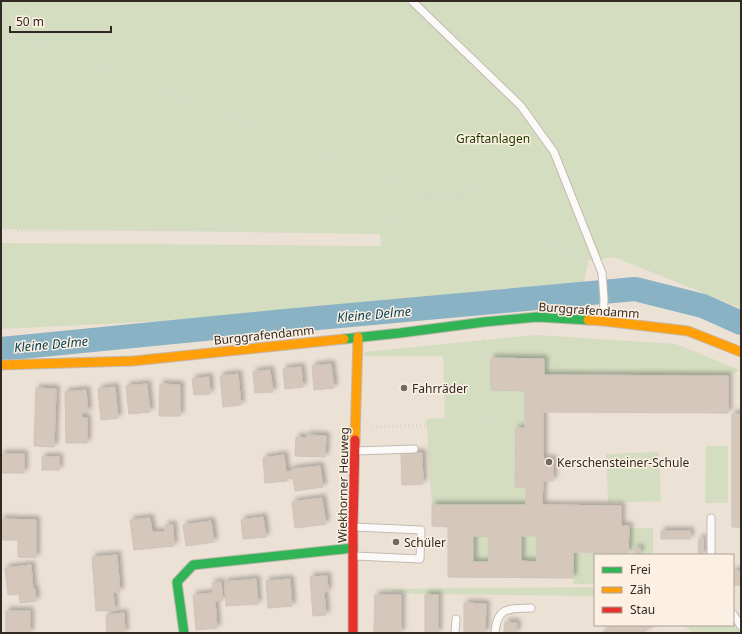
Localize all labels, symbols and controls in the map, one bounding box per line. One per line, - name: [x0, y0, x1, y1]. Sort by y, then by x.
- scale bar: [10, 8, 111, 34]
- text: 50 m: [16, 13, 44, 30]
- park label: Graftanlagen: [456, 130, 530, 147]
- street label: Burggrafendamm: [538, 298, 640, 322]
- water label: Kleine Delme: [336, 302, 412, 326]
- street label: Burggrafendamm: [213, 321, 315, 349]
- water label: Kleine Delme: [13, 332, 89, 356]
- place label: Fahrräder: [412, 380, 468, 397]
- marker: Fahrräder: [399, 383, 409, 393]
- street label: Wiekhorner Heuweg: [333, 427, 353, 543]
- place label: Kerschensteiner-Schule: [557, 454, 689, 471]
- marker: Kerschensteiner-Schule: [544, 457, 554, 467]
- place label: Schüler: [404, 534, 446, 551]
- marker: Schüler: [391, 537, 401, 547]
- legend: [594, 554, 734, 626]
- text: Frei: [630, 561, 651, 578]
- text: Zäh: [630, 581, 651, 598]
- text: Stau: [630, 601, 655, 618]

